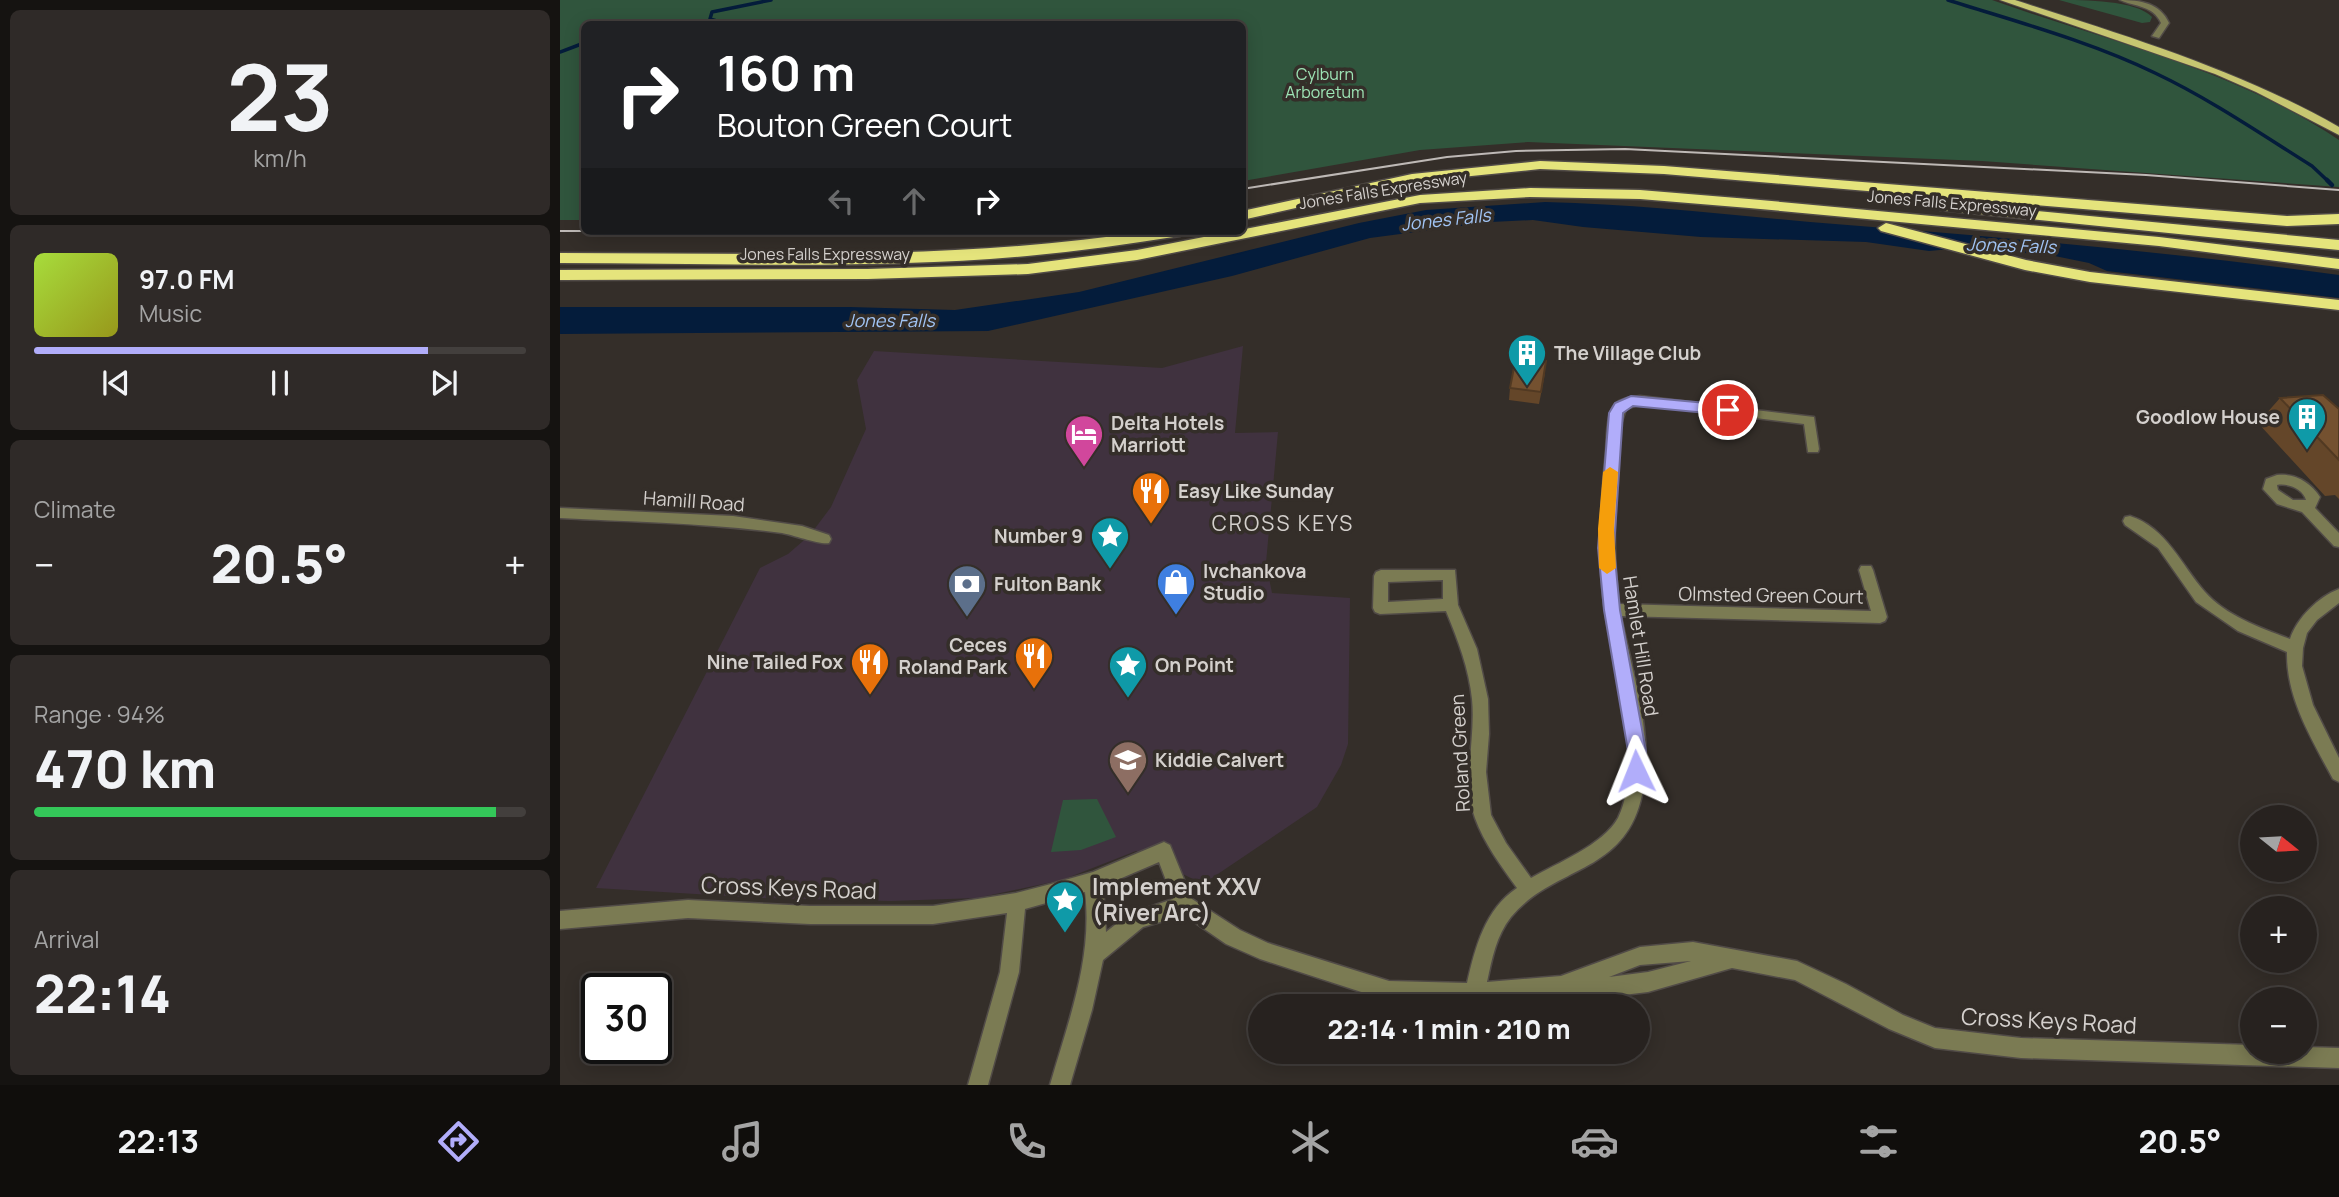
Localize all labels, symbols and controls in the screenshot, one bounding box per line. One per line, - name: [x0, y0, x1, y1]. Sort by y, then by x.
- text: 23: [226, 34, 334, 158]
- text: 160 m: [717, 39, 855, 106]
- icon: right: [602, 49, 693, 140]
- park label: Cylburn Arboretum: [1285, 63, 1365, 103]
- text: Bouton Green Court: [717, 103, 1012, 147]
- text: km/h: [253, 142, 307, 174]
- street label: Jones Falls Expressway: [1297, 166, 1469, 214]
- icon: left: [822, 182, 860, 220]
- icon: ahead: [895, 182, 933, 220]
- icon: right: [968, 182, 1006, 220]
- street label: Jones Falls Expressway: [1866, 185, 2038, 221]
- water label: Jones Falls: [1400, 202, 1493, 236]
- water label: Jones Falls: [1966, 231, 2058, 259]
- street label: Jones Falls Expressway: [740, 243, 911, 265]
- text: 97.0 FM: [139, 261, 235, 297]
- text: Music: [139, 297, 202, 329]
- water label: Jones Falls: [845, 308, 936, 332]
- building icon: The Village Club: [1506, 332, 1548, 387]
- place label: The Village Club: [1554, 340, 1701, 366]
- icon: previous: [97, 364, 135, 402]
- icon: pause: [261, 364, 299, 402]
- icon: next: [425, 364, 463, 402]
- pin: [1698, 380, 1758, 440]
- icon: arrive: [1709, 391, 1747, 429]
- building icon: Goodlow House: [2286, 396, 2328, 451]
- place label: Goodlow House: [2136, 404, 2280, 430]
- place label: Delta Hotels Marriott: [1111, 410, 1224, 458]
- hotel icon: Delta Hotels Marriott: [1063, 413, 1105, 468]
- restaurant icon: Easy Like Sunday: [1130, 470, 1172, 525]
- place label: Easy Like Sunday: [1178, 478, 1334, 504]
- street label: Hamill Road: [642, 484, 746, 518]
- text: Climate: [34, 493, 116, 525]
- district label: CROSS KEYS: [1212, 509, 1354, 537]
- place icon: Number 9: [1089, 515, 1131, 570]
- place label: Number 9: [994, 523, 1083, 549]
- text: 20.5°: [211, 528, 348, 599]
- text: −: [34, 538, 55, 590]
- text: +: [504, 538, 526, 590]
- place label: Ivchankova Studio: [1203, 558, 1306, 606]
- shop icon: Ivchankova Studio: [1155, 561, 1197, 616]
- bank icon: Fulton Bank: [946, 563, 988, 618]
- place label: Fulton Bank: [994, 571, 1102, 597]
- street label: Hamlet Hill Road: [1617, 574, 1665, 718]
- street label: Olmsted Green Court: [1678, 580, 1864, 610]
- place label: Ceces Roland Park: [899, 632, 1008, 680]
- restaurant icon: Ceces Roland Park: [1013, 635, 1055, 690]
- restaurant icon: Nine Tailed Fox: [849, 641, 891, 696]
- place icon: On Point: [1107, 644, 1149, 699]
- place label: Nine Tailed Fox: [707, 649, 843, 675]
- place label: On Point: [1155, 652, 1234, 678]
- street label: Roland Green: [1444, 694, 1476, 812]
- text: Range · 94%: [34, 698, 165, 730]
- text: 470 km: [34, 733, 216, 804]
- position arrow: [1599, 734, 1673, 808]
- school or university icon: Kiddie Calvert: [1107, 739, 1149, 794]
- place label: Kiddie Calvert: [1155, 747, 1284, 773]
- north arrow: [2240, 805, 2317, 882]
- map controls: [2240, 805, 2317, 1064]
- street label: Cross Keys Road: [701, 868, 878, 906]
- place label: Implement XXV (River Arc): [1092, 870, 1261, 928]
- place icon: Implement XXV (River Arc): [1044, 879, 1086, 934]
- button: +: [2240, 896, 2317, 973]
- text: Arrival: [34, 923, 100, 955]
- text: 22:14: [34, 958, 171, 1029]
- speed limit sign: 30: [581, 973, 672, 1064]
- button: −: [2240, 987, 2317, 1064]
- street label: Cross Keys Road: [1960, 999, 2138, 1041]
- text: 22:14 · 1 min · 210 m: [1328, 1011, 1570, 1047]
- icon: directions: [434, 1117, 483, 1166]
- icon: music: [718, 1117, 767, 1166]
- icon: phone: [1002, 1117, 1051, 1166]
- icon: climate: [1286, 1117, 1335, 1166]
- icon: car: [1570, 1117, 1619, 1166]
- icon: filters: [1854, 1117, 1903, 1166]
- text: 22:13: [118, 1119, 199, 1163]
- text: 20.5°: [2138, 1119, 2221, 1163]

